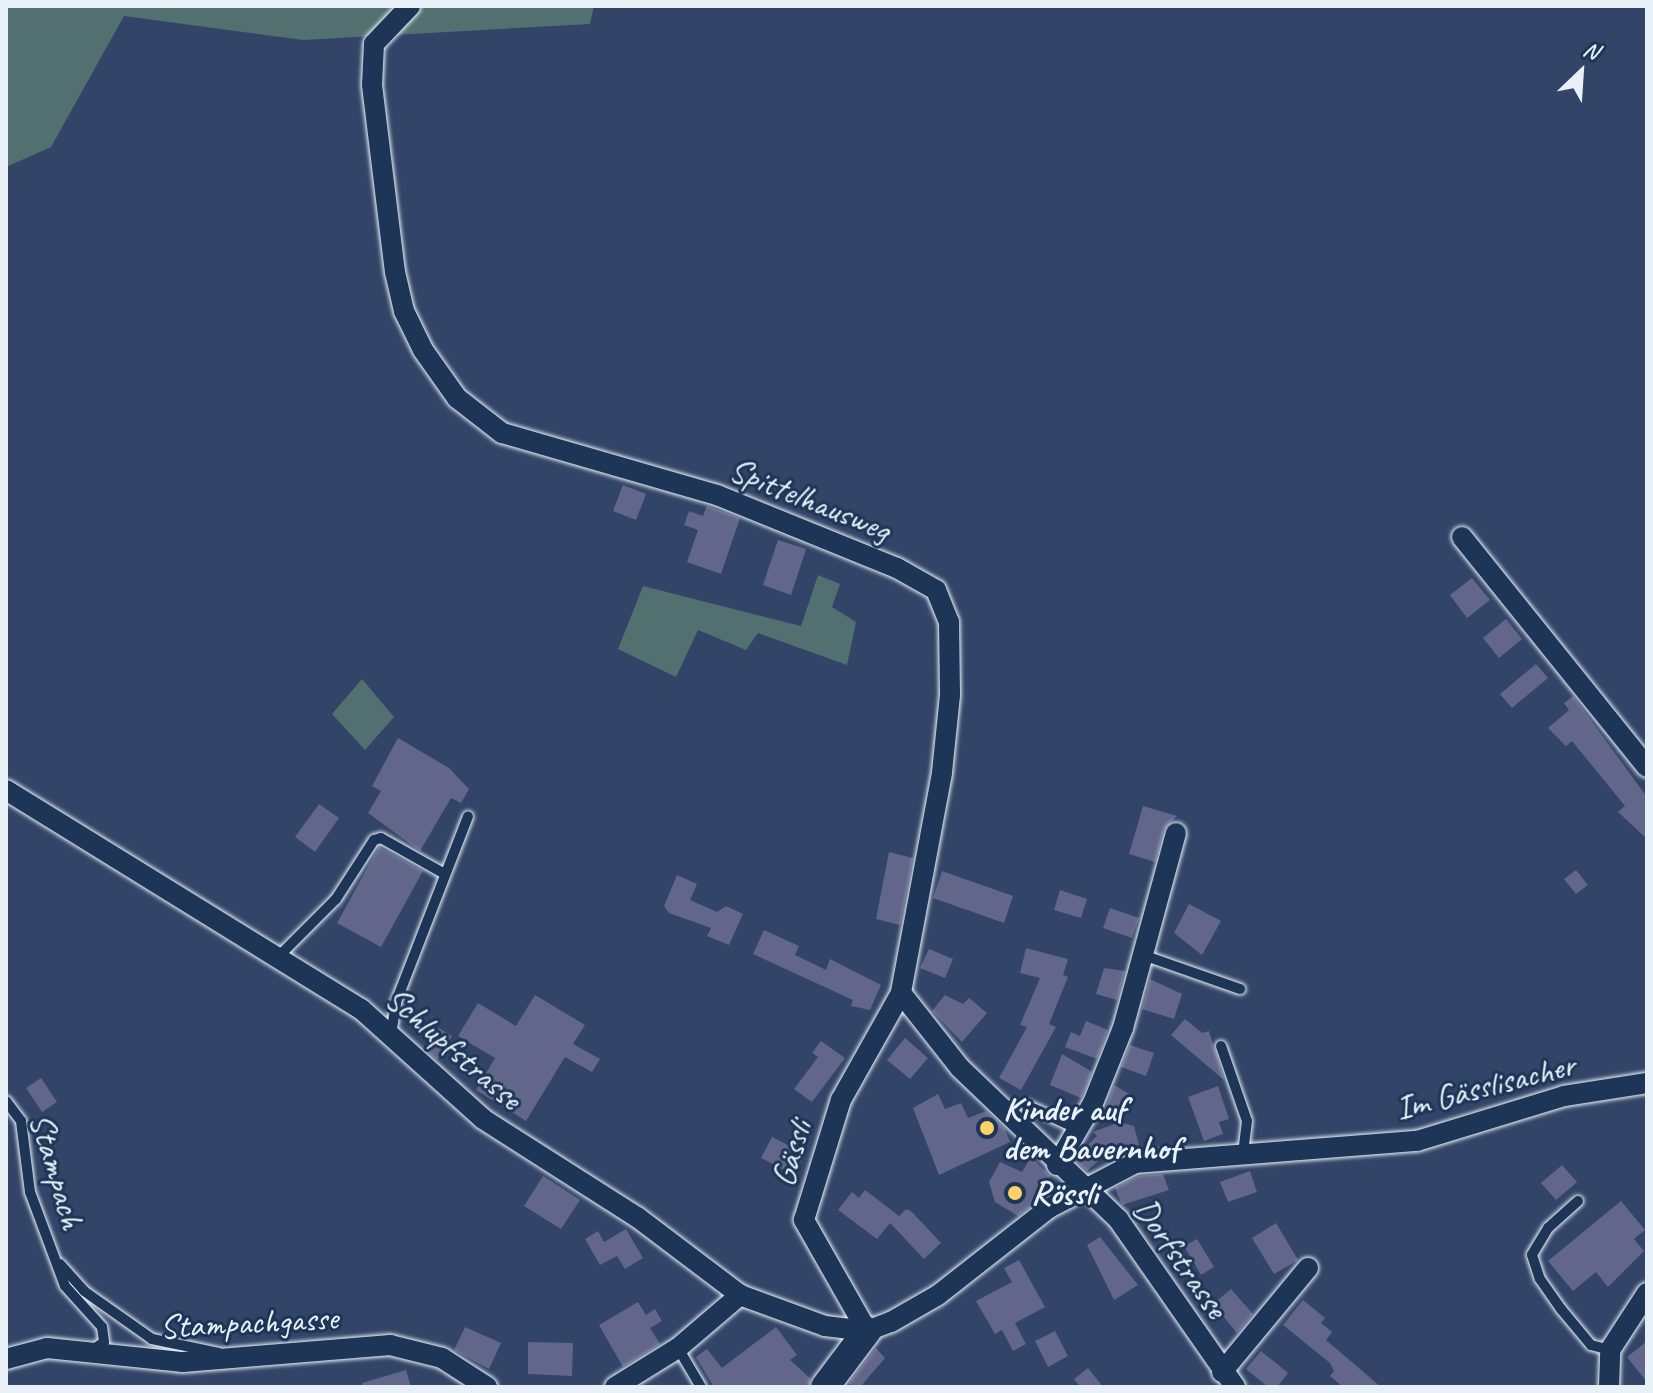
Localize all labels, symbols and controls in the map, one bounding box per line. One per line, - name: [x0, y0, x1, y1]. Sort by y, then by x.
- north arrow: [1541, 32, 1621, 112]
- text: N: [1579, 35, 1603, 66]
- street label: Spittelhausweg: [724, 448, 896, 550]
- street label: Schlupfstrasse: [377, 978, 531, 1118]
- street label: Im Gässlisacher: [1391, 1044, 1579, 1128]
- place label: Kinder auf dem Bauernhof: [1003, 1088, 1180, 1168]
- street label: Stampach: [21, 1109, 93, 1233]
- street label: Gässli: [762, 1115, 820, 1191]
- marker: Kinder auf dem Bauernhof: [978, 1119, 996, 1137]
- place label: Rössli: [1031, 1173, 1098, 1213]
- marker: Rössli: [1006, 1184, 1024, 1202]
- street label: Dorfstrasse: [1125, 1190, 1237, 1326]
- street label: Stampachgasse: [159, 1297, 339, 1347]

